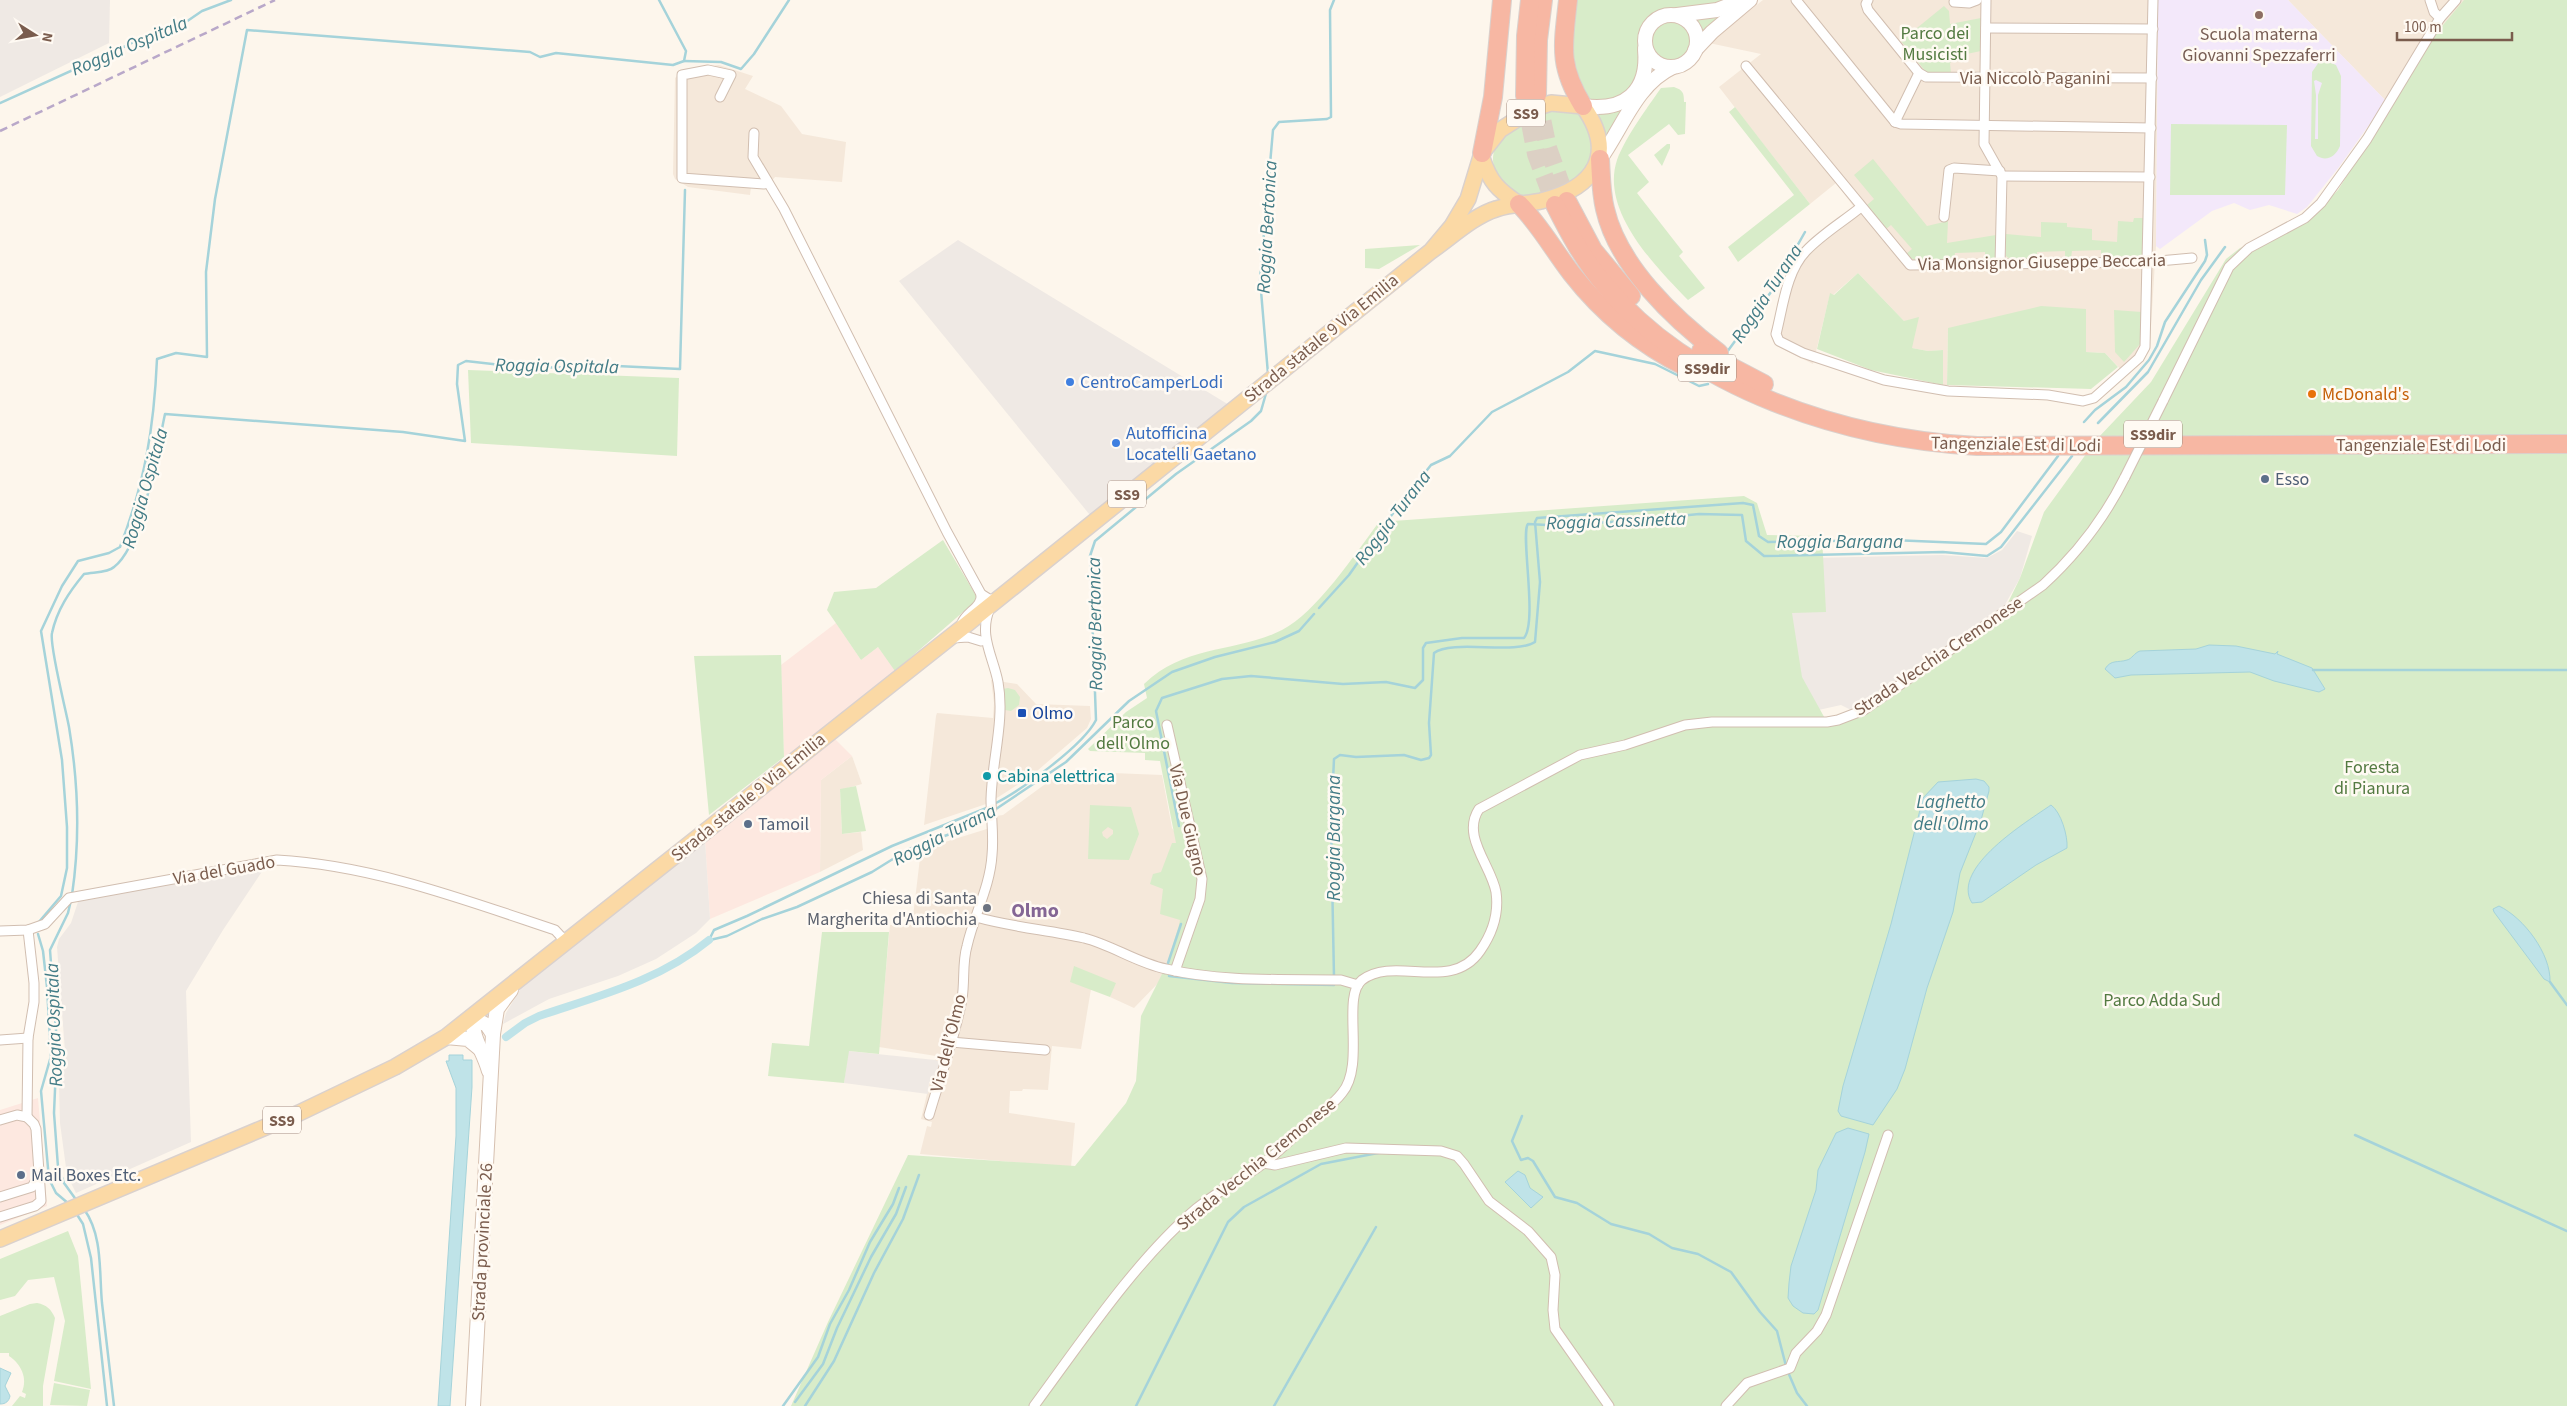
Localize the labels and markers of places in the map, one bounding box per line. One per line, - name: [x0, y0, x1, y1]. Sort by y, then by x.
- marker: Scuola materna Giovanni Spezzaferri: [2253, 9, 2265, 21]
- place label: Scuola materna Giovanni Spezzaferri: [2182, 22, 2336, 68]
- place label: CentroCamperLodi: [1080, 370, 1223, 395]
- marker: CentroCamperLodi: [1064, 376, 1076, 388]
- place label: McDonald's: [2322, 382, 2409, 407]
- marker: McDonald's: [2306, 388, 2318, 400]
- place label: Autofficina Locatelli Gaetano: [1126, 421, 1256, 467]
- marker: Autofficina Locatelli Gaetano: [1110, 437, 1122, 449]
- place label: Esso: [2275, 467, 2309, 492]
- marker: Esso: [2259, 473, 2271, 485]
- place label: Olmo: [1032, 701, 1073, 726]
- marker: Olmo: [1016, 707, 1028, 719]
- place label: Cabina elettrica: [997, 764, 1115, 789]
- marker: Cabina elettrica: [981, 770, 993, 782]
- place label: Tamoil: [758, 812, 809, 837]
- marker: Tamoil: [742, 818, 754, 830]
- place label: Chiesa di Santa Margherita d'Antiochia: [807, 886, 977, 932]
- marker: Chiesa di Santa Margherita d'Antiochia: [981, 902, 993, 914]
- place label: Mail Boxes Etc.: [31, 1163, 141, 1188]
- marker: Mail Boxes Etc.: [15, 1169, 27, 1181]

